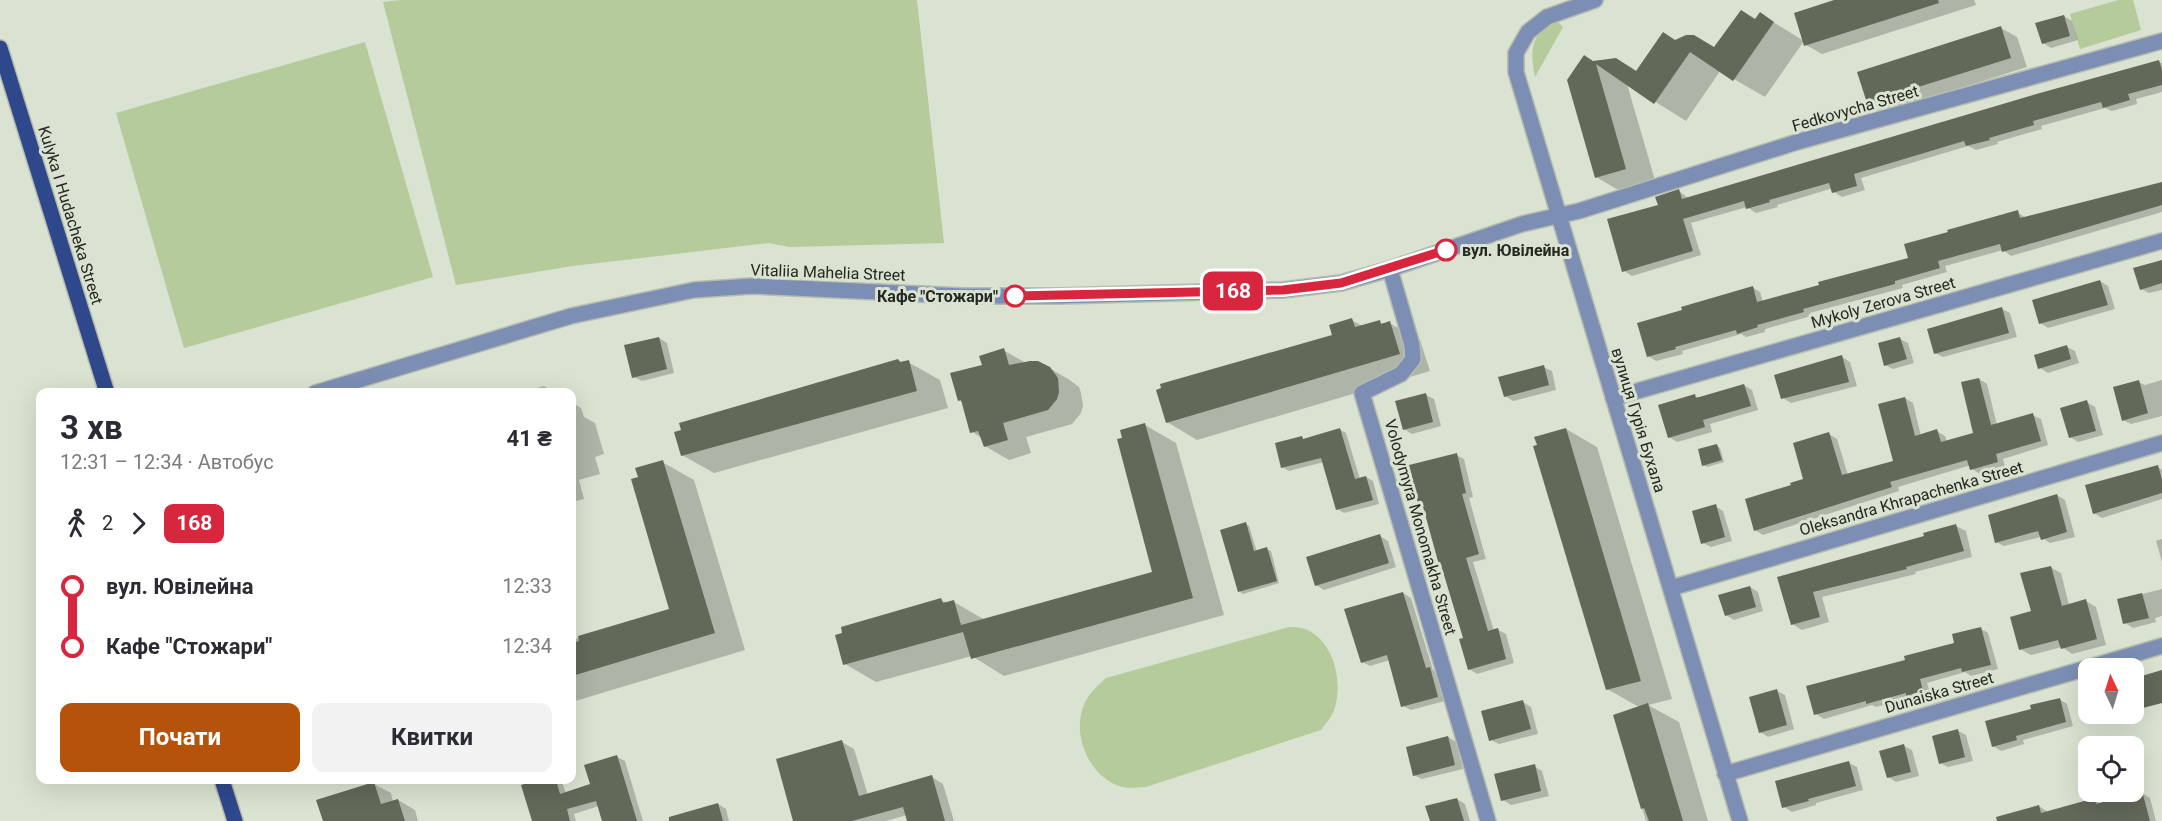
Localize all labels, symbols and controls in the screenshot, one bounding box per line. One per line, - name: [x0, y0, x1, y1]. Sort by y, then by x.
- street label: Fedkovycha Street: [1790, 81, 1921, 136]
- street label: Kulyka I Hudacheka Street: [34, 123, 107, 307]
- marker: вул. Ювілейна: [1435, 239, 1457, 261]
- place label: вул. Ювілейна: [1462, 241, 1570, 260]
- street label: Vitaliia Mahelia Street: [750, 260, 906, 285]
- line badge: 168: [1198, 272, 1268, 310]
- street label: Mykoly Zerova Street: [1809, 273, 1957, 332]
- text: 168: [1215, 279, 1251, 303]
- marker: Кафе "Стожари": [1004, 285, 1026, 307]
- place label: Кафе "Стожари": [877, 287, 998, 306]
- street label: вулиця Гурія Бухала: [1607, 345, 1670, 495]
- text: 3 хв: [60, 408, 123, 447]
- street label: Volodymyra Monomakha Street: [1381, 417, 1460, 637]
- text: 41 ₴: [507, 426, 552, 451]
- text: 12:31 – 12:34 · Автобус: [60, 450, 274, 474]
- street label: Oleksandra Khrapachenka Street: [1797, 457, 2025, 540]
- icon: walk: [60, 507, 93, 540]
- icon: forward: [122, 507, 155, 540]
- text: 2: [102, 511, 113, 535]
- text: 168: [176, 511, 212, 535]
- text: вул. Ювілейна: [106, 574, 253, 599]
- text: 12:33: [502, 574, 552, 598]
- text: Кафе "Стожари": [106, 634, 272, 659]
- text: 12:34: [502, 634, 552, 658]
- north arrow: [2078, 658, 2144, 724]
- map controls: [2078, 658, 2144, 802]
- street label: Dunaiska Street: [1883, 668, 1996, 717]
- button: Почати: [60, 703, 300, 772]
- button: Квитки: [312, 703, 552, 772]
- button: locate: [2078, 736, 2144, 802]

